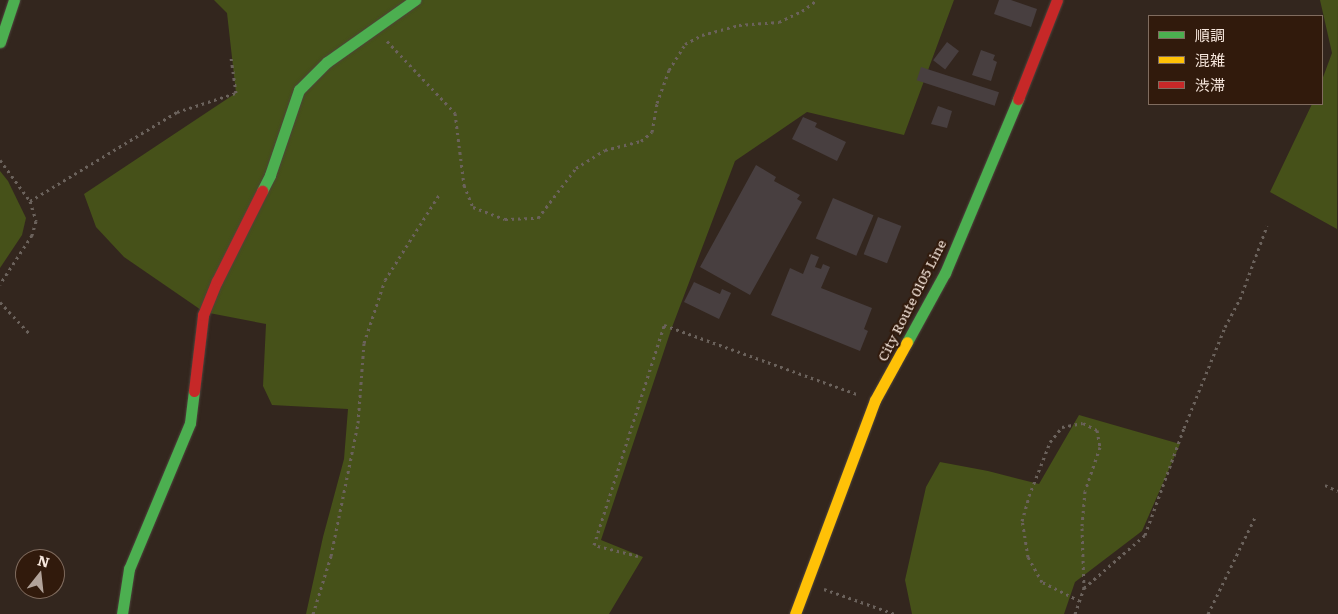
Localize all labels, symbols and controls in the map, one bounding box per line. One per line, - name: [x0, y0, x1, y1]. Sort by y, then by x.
- legend: [1148, 15, 1323, 105]
- text: 順調: [1195, 23, 1225, 46]
- text: 混雑: [1195, 48, 1225, 71]
- text: 渋滞: [1195, 73, 1225, 96]
- street label: City Route 0105 Line: [873, 236, 949, 364]
- north arrow: [15, 549, 65, 599]
- text: N: [35, 549, 52, 572]

